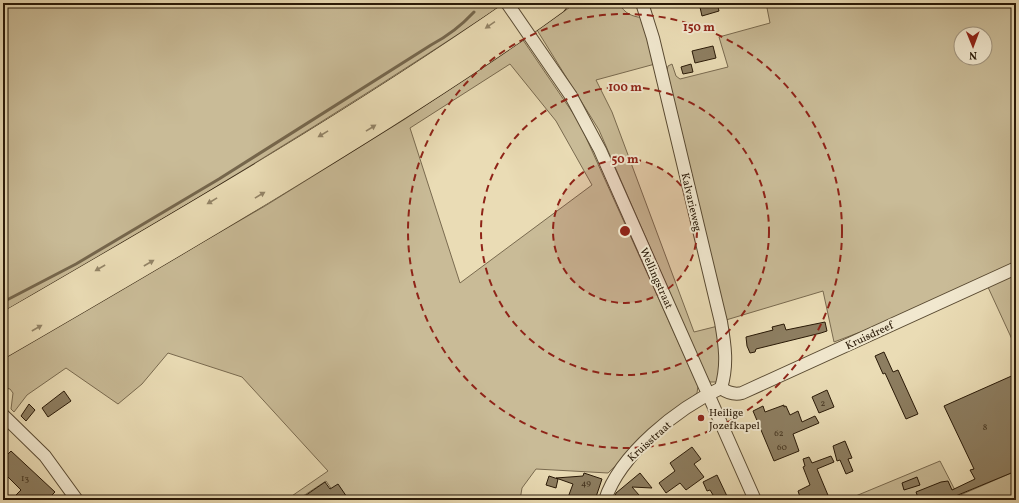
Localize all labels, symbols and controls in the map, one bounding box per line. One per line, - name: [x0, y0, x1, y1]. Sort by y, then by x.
- text: 150 m: [683, 20, 715, 36]
- one-way arrow: [485, 21, 496, 28]
- north arrow: [953, 26, 993, 66]
- text: N: [969, 47, 977, 62]
- text: 100 m: [608, 80, 642, 96]
- one-way arrow: [365, 124, 377, 131]
- one-way arrow: [317, 130, 329, 137]
- text: 50 m: [611, 152, 639, 168]
- street label: Kalvarieweg: [677, 172, 705, 234]
- one-way arrow: [255, 192, 266, 199]
- one-way arrow: [206, 198, 218, 205]
- centre of rings: [618, 224, 632, 238]
- street label: Wellingstraat: [636, 246, 676, 312]
- one-way arrow: [143, 259, 155, 266]
- one-way arrow: [94, 264, 106, 271]
- street label: Kruisdreef: [843, 318, 897, 354]
- one-way arrow: [31, 324, 43, 331]
- house number: 2: [821, 397, 826, 410]
- place label: Heilige Jozefkapel: [709, 406, 760, 434]
- marker: Heilige Jozefkapel: [696, 413, 706, 423]
- street label: Kruisstraat: [625, 418, 675, 466]
- house number: 8: [983, 421, 988, 434]
- house number: 62: [774, 427, 784, 440]
- house number: 60: [777, 441, 788, 454]
- house number: 13: [21, 472, 29, 485]
- house number: 49: [581, 477, 591, 490]

